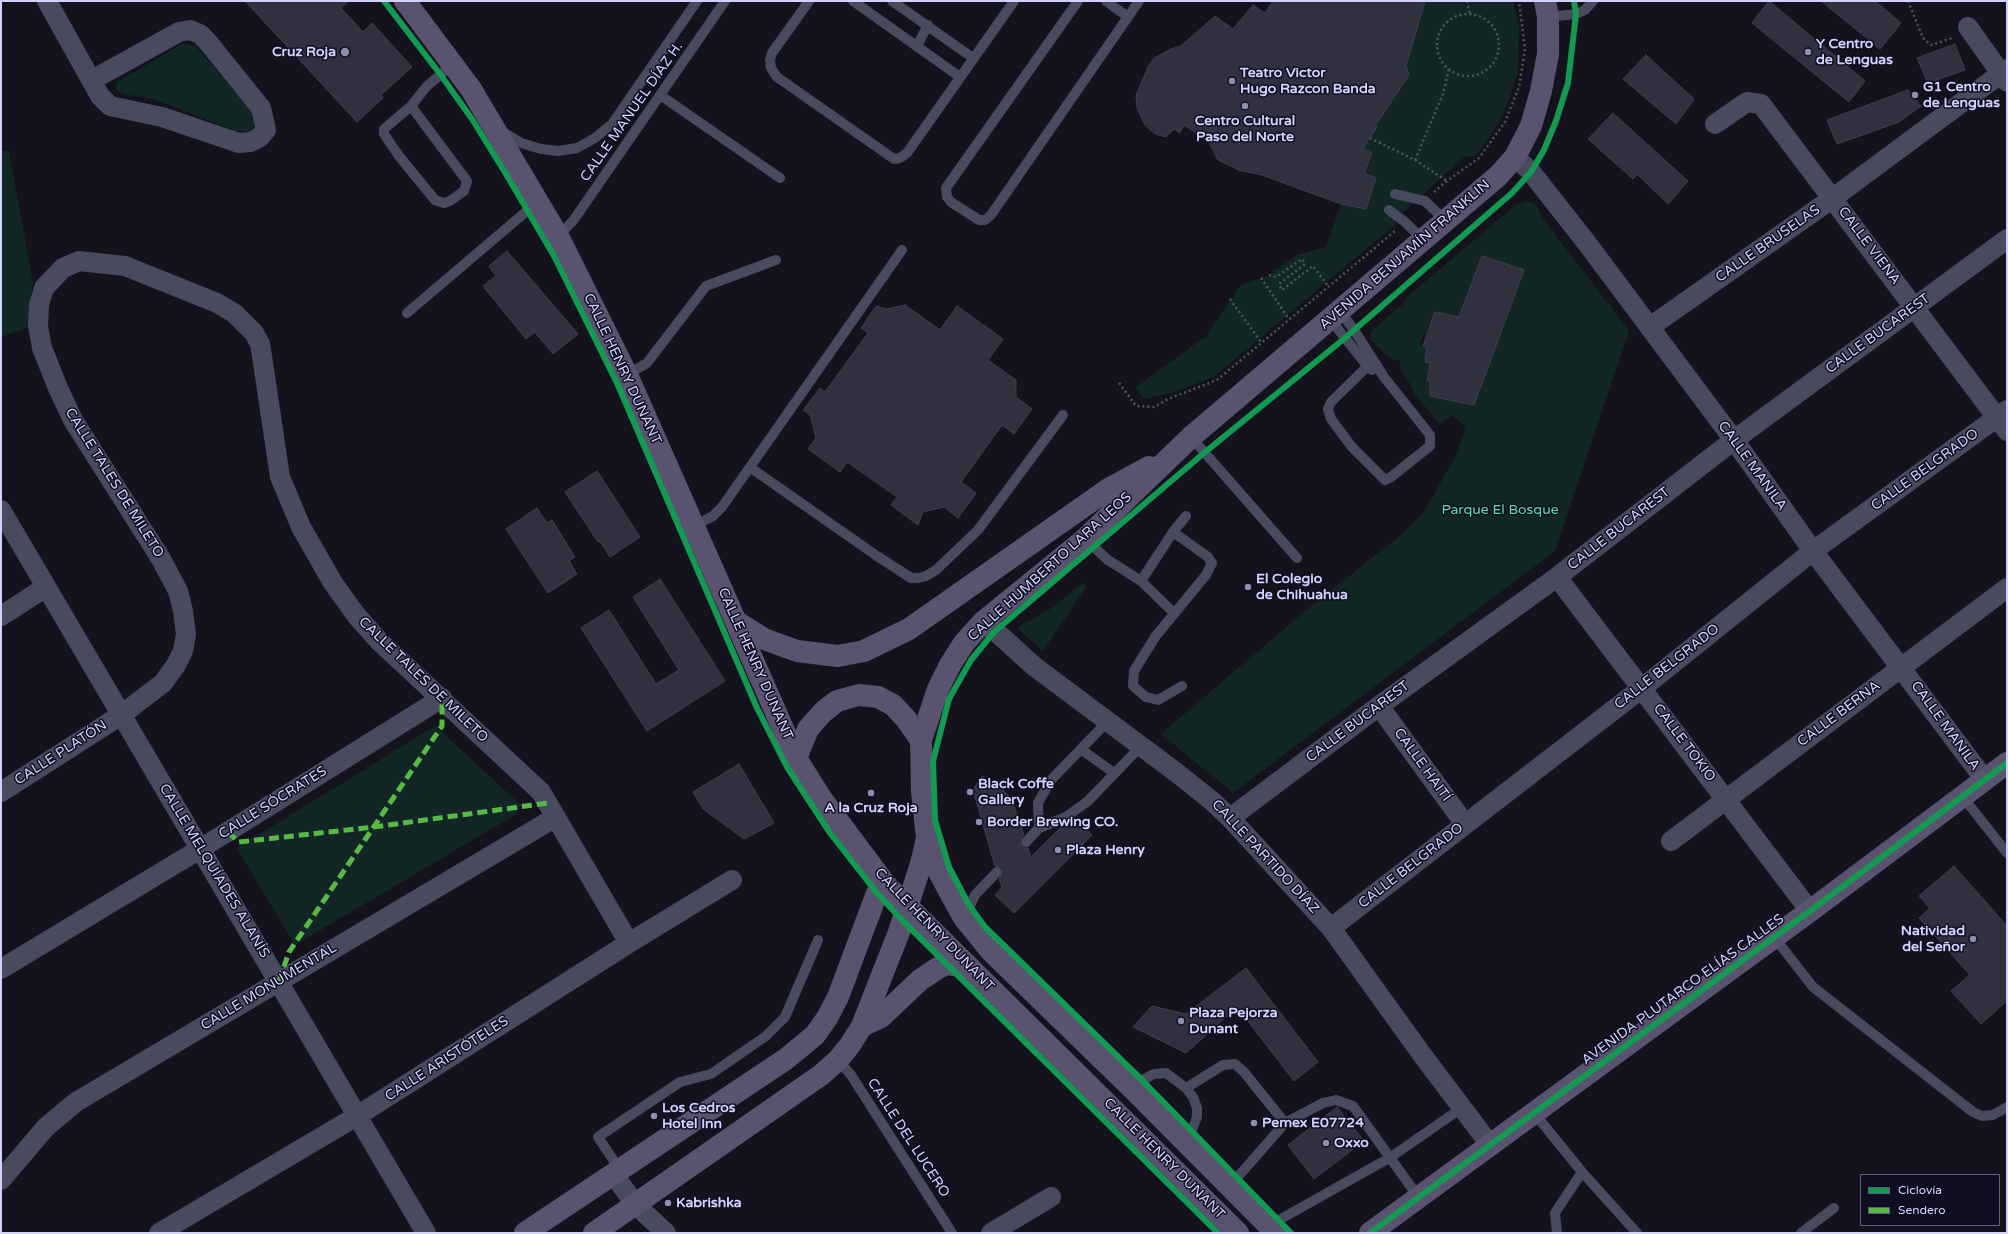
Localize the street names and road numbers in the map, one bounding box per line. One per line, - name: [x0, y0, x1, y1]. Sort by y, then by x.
- street label: CALLE MANUEL DÍAZ H.: [577, 39, 687, 185]
- street label: AVENIDA BENJAMÍN FRANKLIN: [1316, 176, 1494, 334]
- street label: CALLE BRUSELAS: [1713, 202, 1823, 286]
- street label: CALLE VIENA: [1834, 204, 1904, 288]
- street label: CALLE BUCAREST: [1823, 290, 1933, 378]
- street label: CALLE HENRY DUNANT: [580, 291, 664, 447]
- street label: CALLE TALES DE MILETO: [61, 405, 167, 561]
- street label: CALLE MANILA: [1714, 418, 1790, 514]
- street label: CALLE BELGRADO: [1868, 425, 1982, 515]
- street label: CALLE BUCAREST: [1565, 484, 1673, 574]
- street label: CALLE HUMBERTO LARA LEOS: [965, 489, 1135, 645]
- street label: CALLE HENRY DUNANT: [714, 585, 796, 743]
- street label: CALLE TALES DE MILETO: [355, 614, 491, 746]
- street label: CALLE BELGRADO: [1611, 621, 1723, 713]
- street label: CALLE BERNA: [1794, 677, 1884, 751]
- street label: CALLE BUCAREST: [1303, 678, 1413, 766]
- street label: CALLE MANILA: [1907, 678, 1983, 774]
- street label: CALLE TOKIO: [1649, 701, 1719, 785]
- street label: CALLE PLATÓN: [12, 717, 110, 789]
- street label: CALLE HAITÍ: [1390, 725, 1454, 805]
- street label: CALLE SÓCRATES: [216, 763, 330, 843]
- street label: CALLE MELQUÍADES ALANÍS: [155, 781, 273, 961]
- street label: CALLE PARTIDO DÍAZ: [1208, 796, 1322, 918]
- street label: CALLE BELGRADO: [1355, 820, 1467, 912]
- street label: CALLE HENRY DUNANT: [871, 865, 997, 995]
- street label: AVENIDA PLUTARCO ELÍAS CALLES: [1579, 911, 1787, 1069]
- street label: CALLE MONUMENTAL: [198, 940, 340, 1034]
- street label: CALLE ARISTÓTELES: [382, 1013, 512, 1105]
- street label: CALLE DEL LUCERO: [863, 1075, 953, 1201]
- street label: CALLE HENRY DUNANT: [1100, 1095, 1228, 1223]

